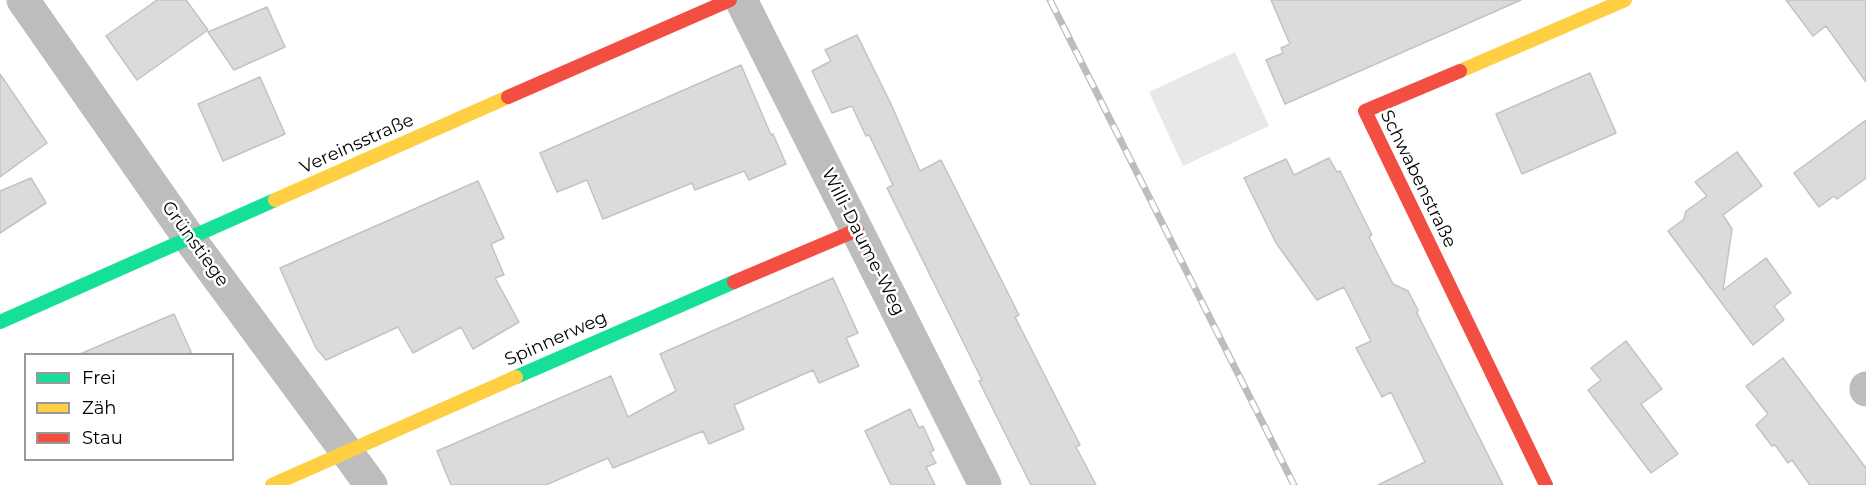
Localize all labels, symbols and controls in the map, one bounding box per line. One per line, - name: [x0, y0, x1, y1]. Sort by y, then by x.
- street label: Schwabenstraße: [1375, 107, 1461, 251]
- street label: Vereinsstraße: [297, 109, 417, 179]
- street label: Willi-Daume-Weg: [817, 165, 909, 319]
- street label: Grünstiege: [157, 197, 233, 291]
- street label: Spinnerweg: [502, 307, 610, 371]
- legend: [24, 353, 234, 461]
- text: Frei: [82, 367, 116, 389]
- text: Zäh: [82, 397, 117, 419]
- text: Stau: [82, 427, 123, 449]

